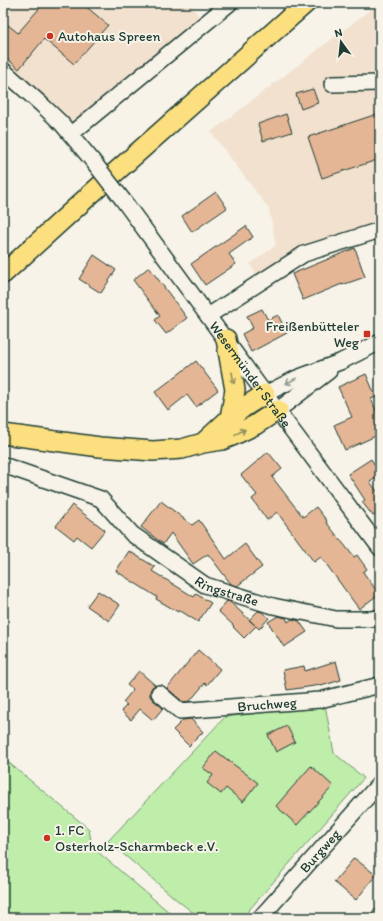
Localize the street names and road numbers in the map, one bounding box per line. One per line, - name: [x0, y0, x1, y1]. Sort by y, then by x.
- street label: Wesermünder Straße: [206, 318, 295, 431]
- street label: Ringstraße: [191, 572, 261, 610]
- street label: Bruchweg: [237, 694, 298, 715]
- street label: Burgweg: [296, 825, 345, 876]

